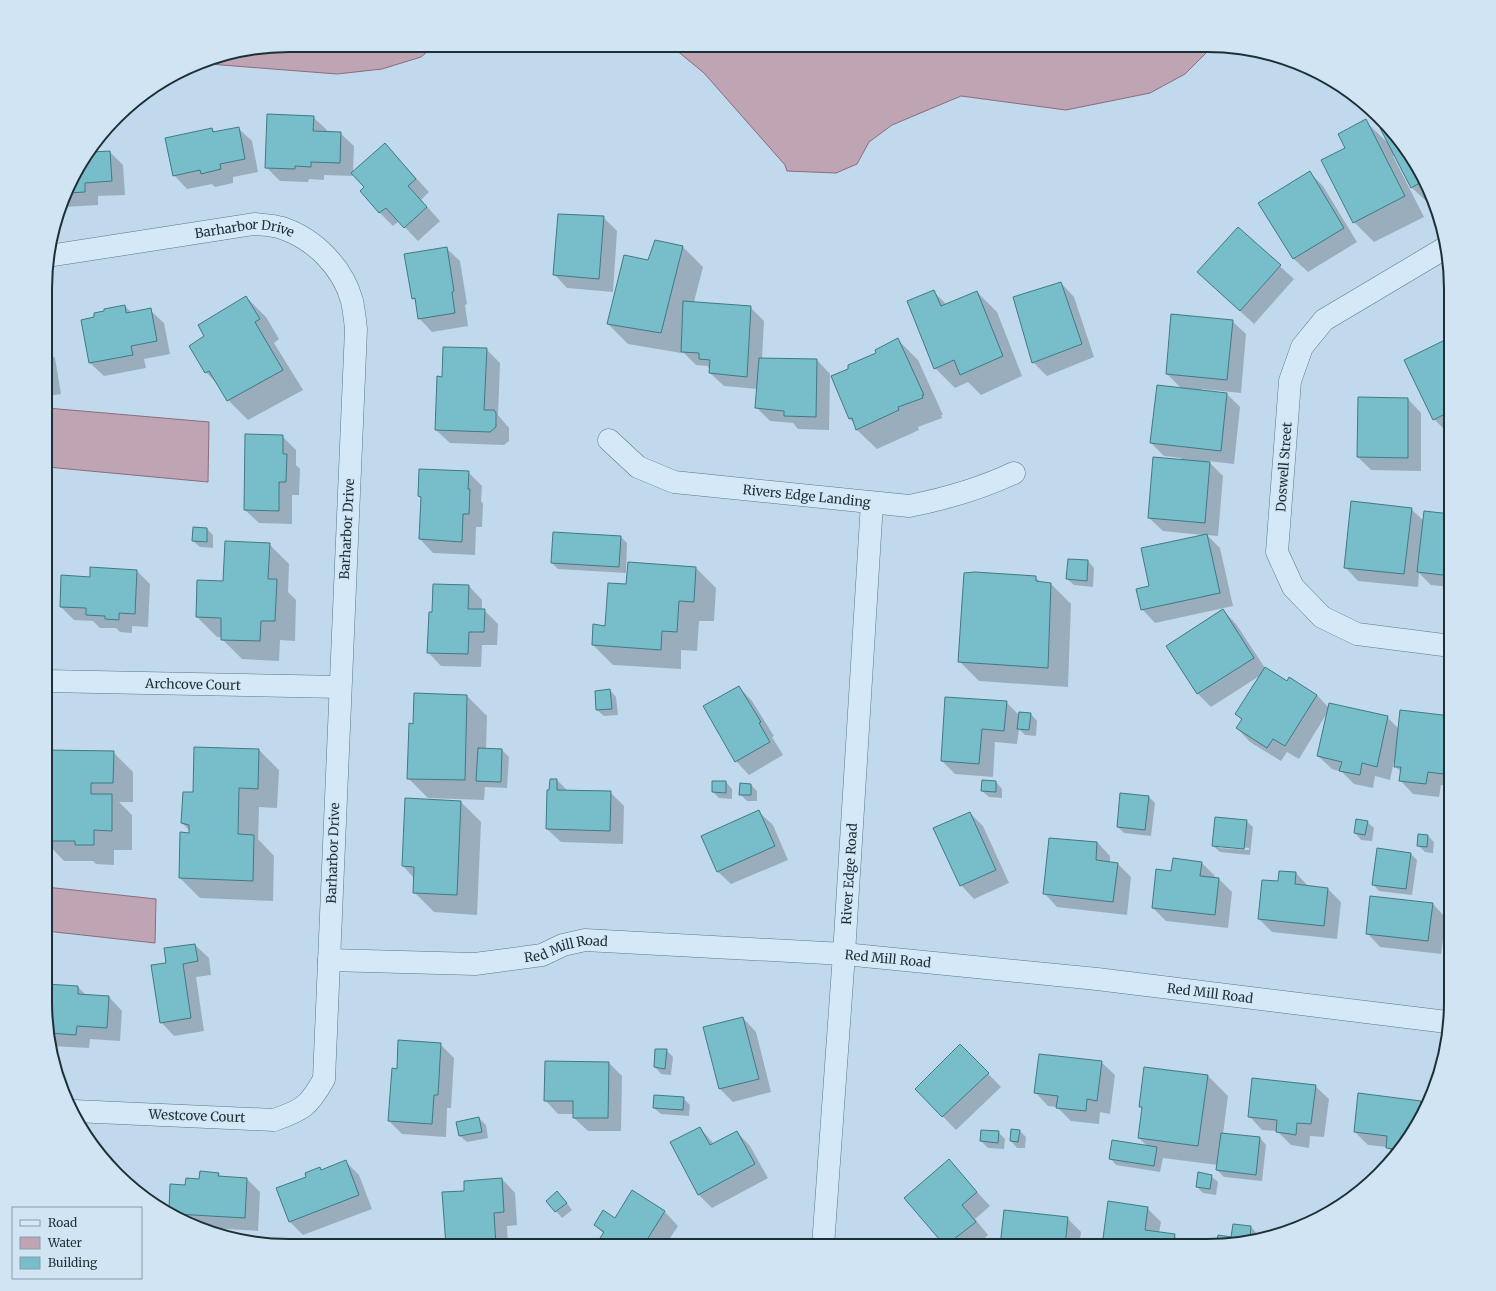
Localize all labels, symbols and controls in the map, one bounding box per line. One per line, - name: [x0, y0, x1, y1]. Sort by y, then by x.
- street label: Barharbor Drive: [193, 215, 297, 242]
- street label: Doswell Street: [1272, 422, 1296, 512]
- street label: Barharbor Drive: [336, 478, 358, 580]
- street label: Rivers Edge Landing: [742, 481, 872, 511]
- street label: Archcove Court: [144, 675, 241, 693]
- street label: Barharbor Drive: [323, 802, 343, 904]
- street label: River Edge Road: [837, 823, 861, 925]
- street label: Red Mill Road: [523, 932, 608, 966]
- street label: Red Mill Road: [844, 946, 932, 971]
- street label: Red Mill Road: [1166, 979, 1254, 1007]
- street label: Westcove Court: [147, 1106, 246, 1126]
- legend: [12, 1207, 142, 1279]
- text: Road: [48, 1215, 77, 1230]
- text: Water: [47, 1235, 83, 1250]
- text: Building: [48, 1255, 98, 1270]

